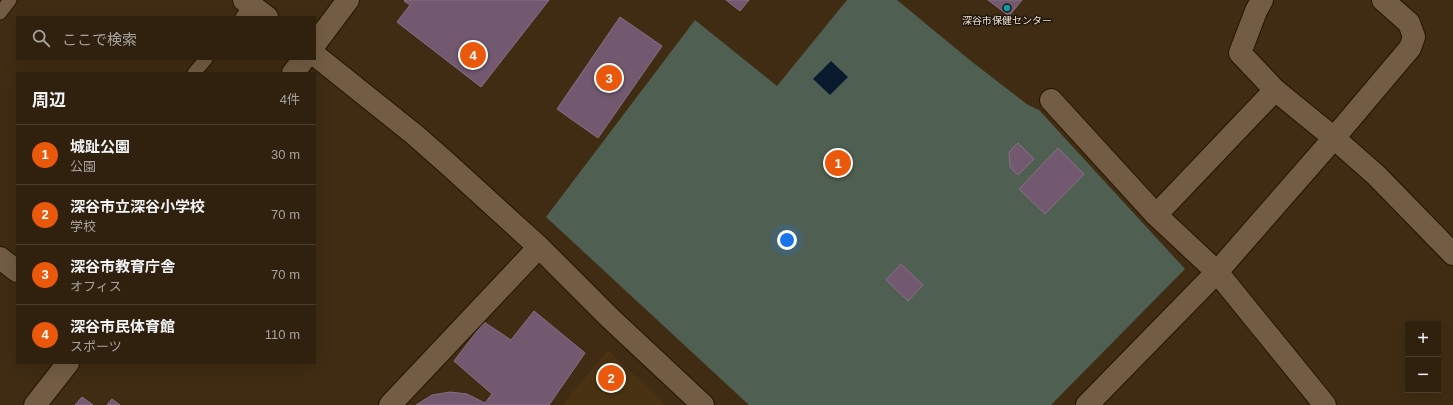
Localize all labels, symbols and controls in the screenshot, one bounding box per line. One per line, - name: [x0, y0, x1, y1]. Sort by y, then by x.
- marker: 深谷市保健センター: [1002, 3, 1012, 13]
- place label: 深谷市保健センター: [962, 15, 1052, 26]
- search box: [16, 16, 316, 60]
- icon: search: [30, 27, 52, 49]
- text: ここで検索: [62, 31, 137, 48]
- pin: 4: [460, 40, 486, 70]
- pin: 3: [596, 63, 622, 93]
- text: 周辺: [32, 91, 66, 110]
- text: 4件: [280, 92, 300, 107]
- text: 城趾公園: [70, 138, 130, 155]
- text: 1: [41, 147, 49, 162]
- text: 30 m: [271, 147, 300, 162]
- pin: 1: [825, 148, 851, 178]
- text: 公園: [70, 159, 96, 174]
- text: 深谷市立深谷小学校: [70, 198, 205, 215]
- text: 2: [41, 207, 49, 222]
- text: 70 m: [271, 207, 300, 222]
- text: 学校: [70, 219, 96, 234]
- your location: [777, 230, 797, 250]
- text: 深谷市教育庁舎: [70, 258, 175, 275]
- text: 3: [41, 267, 49, 282]
- text: 70 m: [271, 267, 300, 282]
- text: オフィス: [70, 279, 122, 294]
- text: 深谷市民体育館: [70, 318, 175, 335]
- map controls: [1405, 321, 1441, 393]
- button: +: [1405, 321, 1441, 357]
- text: 4: [41, 327, 49, 342]
- text: 110 m: [265, 327, 300, 342]
- text: スポーツ: [70, 339, 122, 354]
- button: −: [1405, 357, 1441, 393]
- pin: 2: [598, 363, 624, 393]

